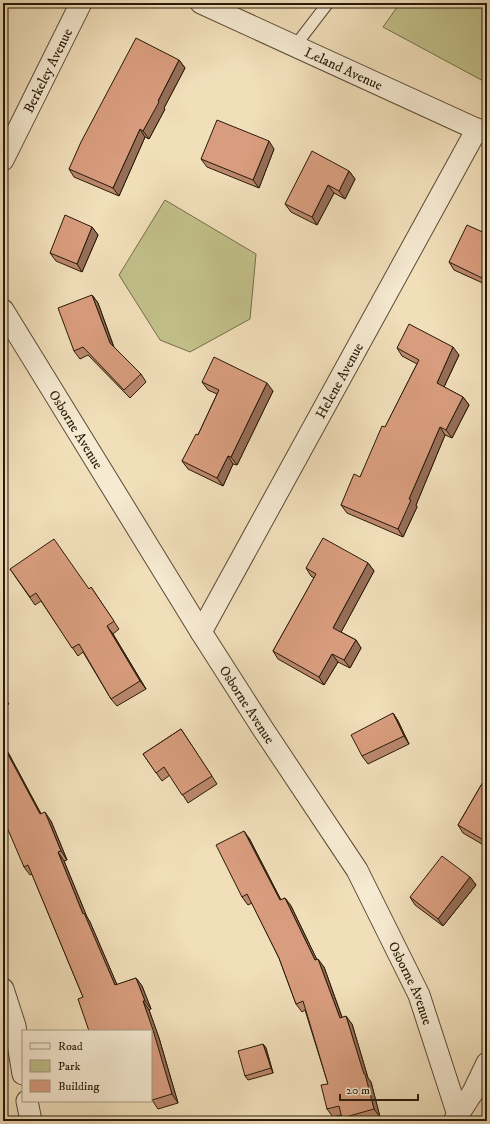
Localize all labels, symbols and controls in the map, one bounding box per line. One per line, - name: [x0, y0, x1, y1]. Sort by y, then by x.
- street label: Berkeley Avenue: [20, 25, 77, 116]
- street label: Leland Avenue: [302, 44, 385, 95]
- street label: Helene Avenue: [312, 340, 368, 422]
- street label: Osborne Avenue: [44, 387, 107, 473]
- street label: Osborne Avenue: [215, 662, 278, 748]
- street label: Osborne Avenue: [384, 939, 436, 1027]
- legend: [22, 1030, 152, 1102]
- text: Road: [58, 1039, 83, 1054]
- text: Park: [58, 1059, 80, 1074]
- scale bar: [340, 1076, 418, 1102]
- text: Building: [58, 1079, 99, 1094]
- text: 20 m: [346, 1083, 370, 1098]

